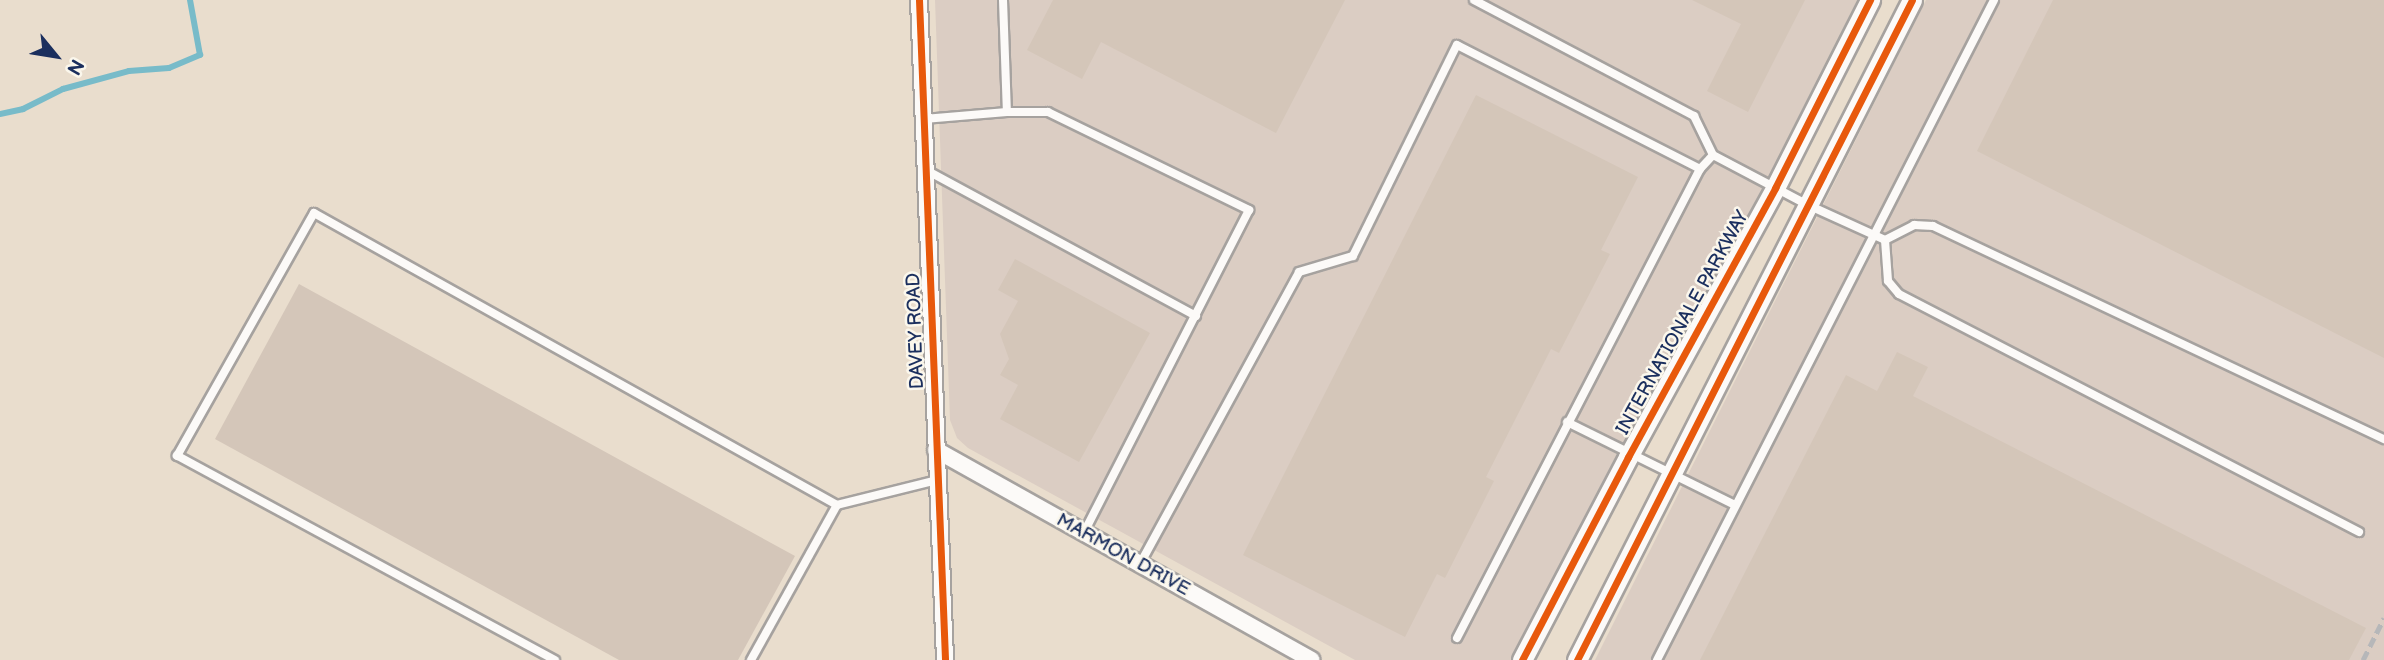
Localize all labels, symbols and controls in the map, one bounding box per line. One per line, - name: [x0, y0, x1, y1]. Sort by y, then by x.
- north arrow: [21, 21, 91, 91]
- text: N: [61, 55, 88, 79]
- street label: INTERNATIONALE PARKWAY: [1612, 207, 1754, 439]
- street label: DAVEY ROAD: [903, 272, 929, 390]
- street label: MARMON DRIVE: [1052, 509, 1194, 601]

